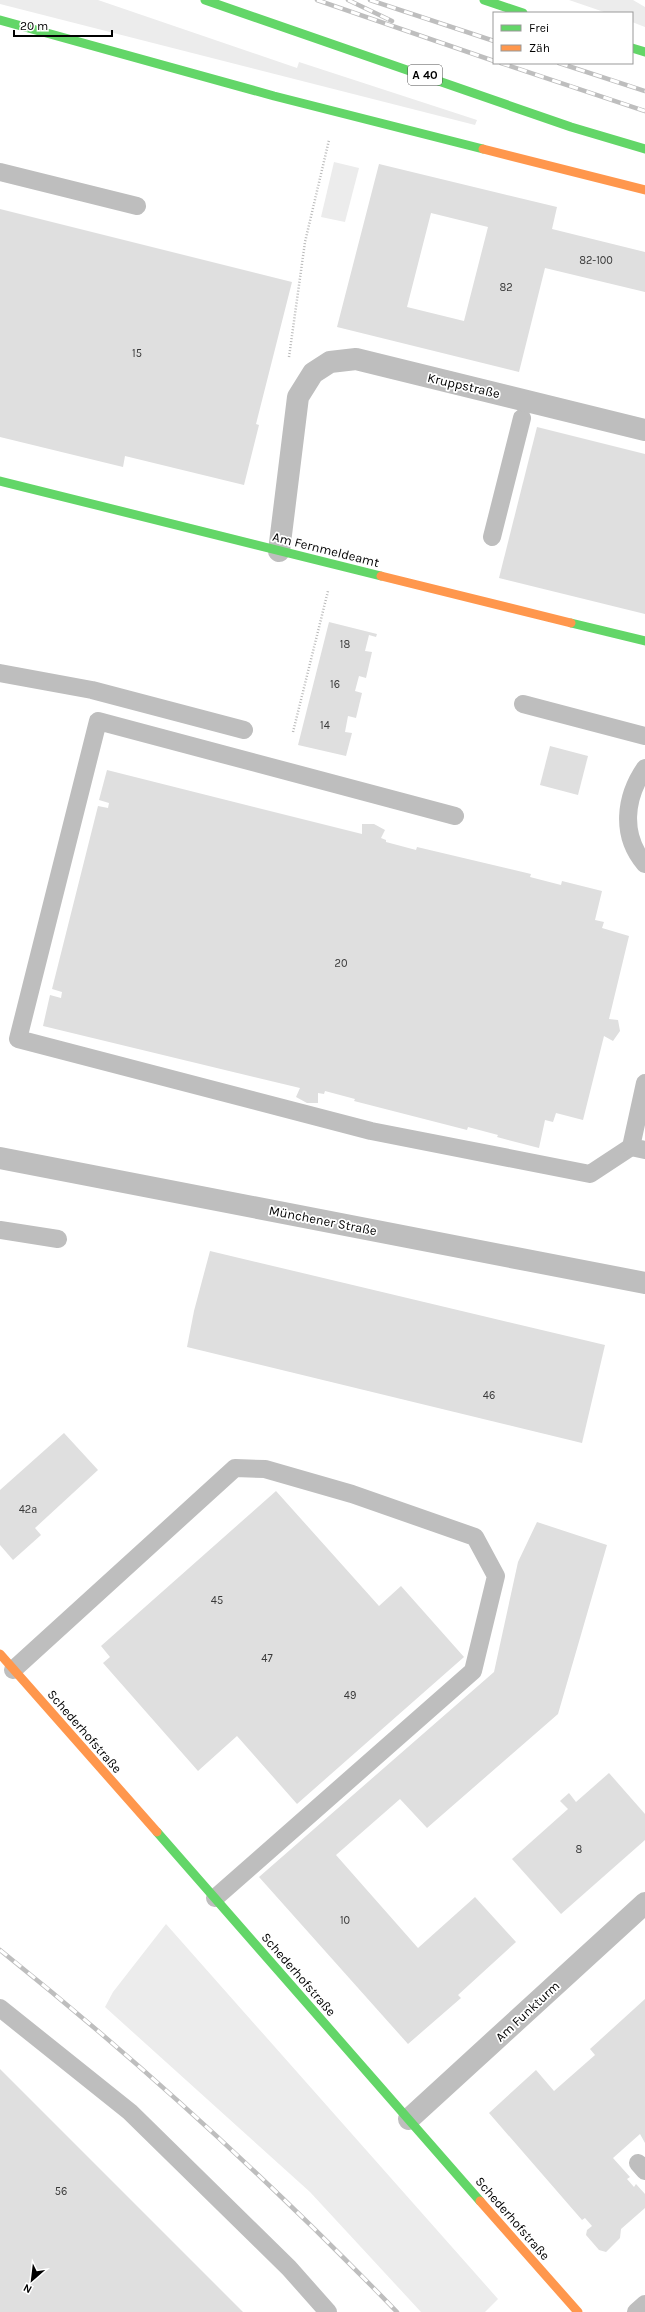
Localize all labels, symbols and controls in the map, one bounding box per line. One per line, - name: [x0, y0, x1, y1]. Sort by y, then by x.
- scale bar: [14, 12, 112, 38]
- legend: [493, 12, 633, 64]
- text: 20 m: [20, 19, 48, 33]
- text: Frei: [529, 21, 549, 35]
- text: Zäh: [529, 41, 550, 55]
- road number: A 40: [408, 65, 442, 85]
- house number: 82-100: [579, 254, 613, 267]
- house number: 82: [499, 281, 513, 294]
- house number: 15: [132, 347, 142, 360]
- street label: Kruppstraße: [426, 370, 502, 401]
- street label: Am Fernmeldeamt: [271, 529, 381, 570]
- house number: 18: [340, 638, 350, 651]
- house number: 16: [330, 678, 340, 691]
- house number: 14: [320, 719, 330, 732]
- house number: 20: [335, 957, 347, 970]
- street label: Münchener Straße: [268, 1203, 378, 1238]
- house number: 46: [483, 1389, 495, 1402]
- house number: 42a: [19, 1503, 37, 1516]
- house number: 45: [211, 1594, 223, 1607]
- house number: 47: [261, 1652, 273, 1665]
- street label: Schederhofstraße: [44, 1687, 125, 1776]
- house number: 49: [344, 1689, 356, 1702]
- house number: 8: [576, 1843, 583, 1856]
- house number: 10: [340, 1914, 350, 1927]
- street label: Schederhofstraße: [258, 1930, 339, 2019]
- street label: Am Funkturm: [492, 1978, 562, 2045]
- street label: Schederhofstraße: [472, 2174, 553, 2263]
- house number: 56: [55, 2185, 67, 2198]
- north arrow: [12, 2260, 52, 2300]
- text: N: [21, 2281, 34, 2296]

